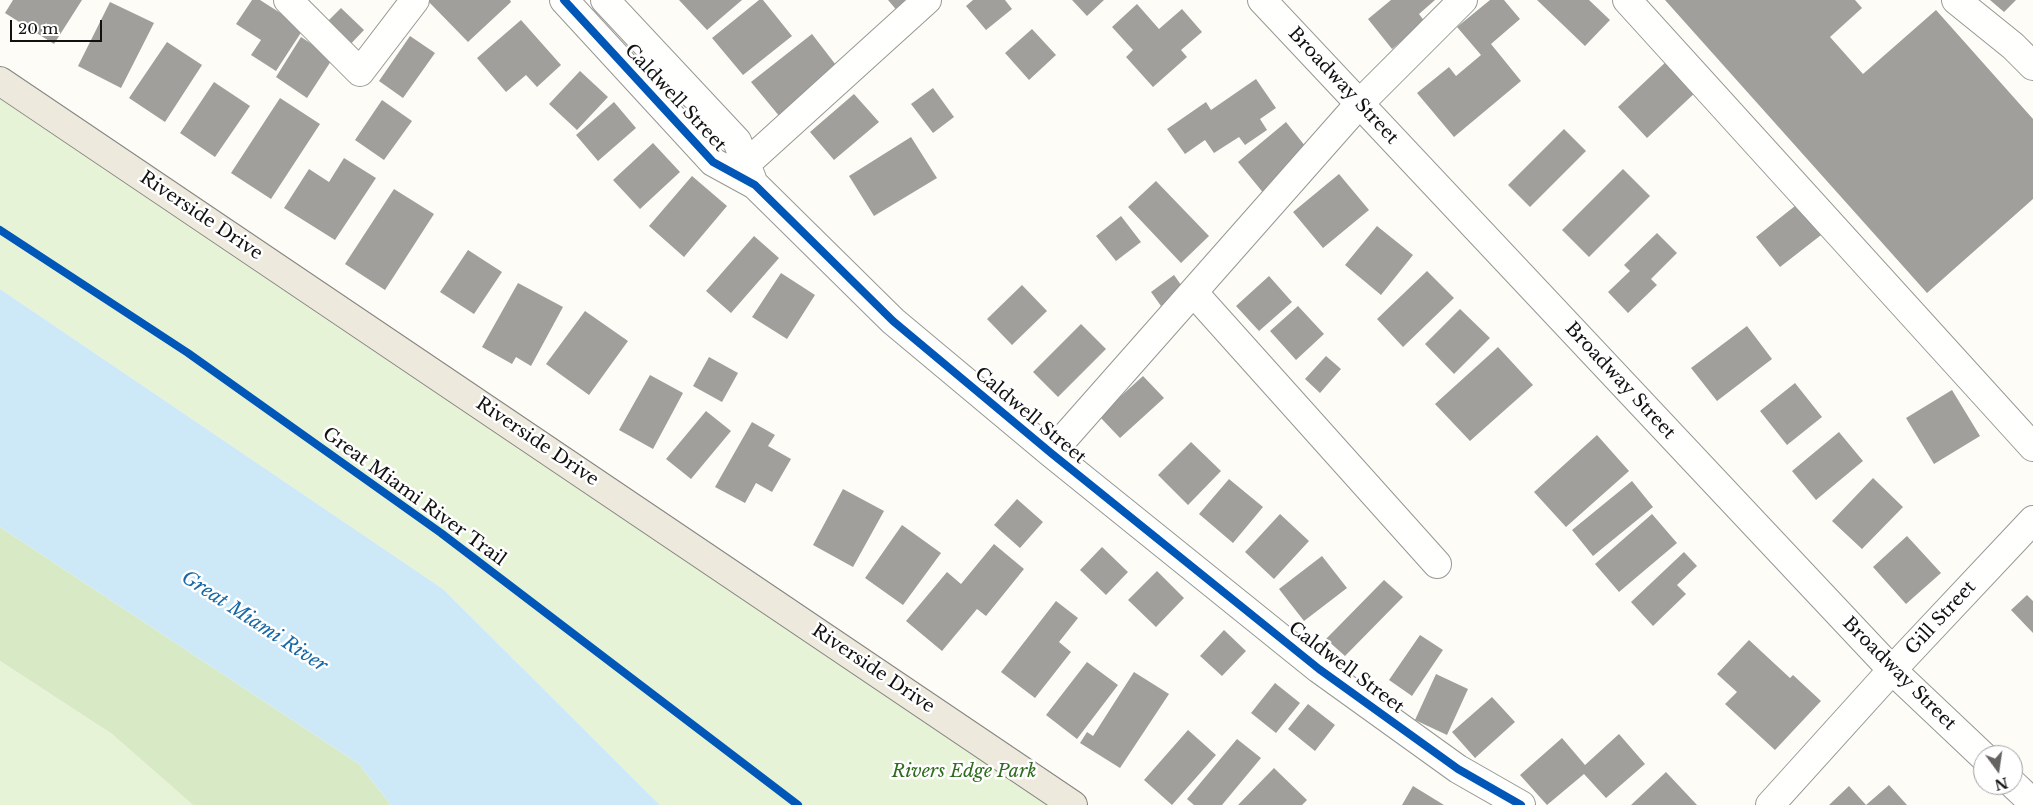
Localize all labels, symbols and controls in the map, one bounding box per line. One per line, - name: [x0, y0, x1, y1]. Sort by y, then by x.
- scale bar: [12, 10, 105, 42]
- text: 20 m: [18, 19, 58, 38]
- street label: Broadway Street: [1283, 23, 1403, 149]
- street label: Caldwell Street: [620, 40, 730, 156]
- street label: Riverside Drive: [136, 167, 266, 265]
- street label: Broadway Street: [1560, 318, 1680, 444]
- street label: Caldwell Street: [970, 363, 1090, 469]
- street label: Riverside Drive: [472, 393, 602, 491]
- street label: Great Miami River Trail: [318, 423, 510, 571]
- water label: Great Miami River: [177, 566, 331, 678]
- street label: Gill Street: [1901, 577, 1981, 659]
- street label: Broadway Street: [1838, 613, 1960, 735]
- street label: Caldwell Street: [1284, 618, 1408, 718]
- street label: Riverside Drive: [808, 620, 938, 718]
- north arrow: [1973, 745, 2023, 795]
- park label: Rivers Edge Park: [892, 761, 1036, 783]
- text: N: [1993, 773, 2010, 794]

